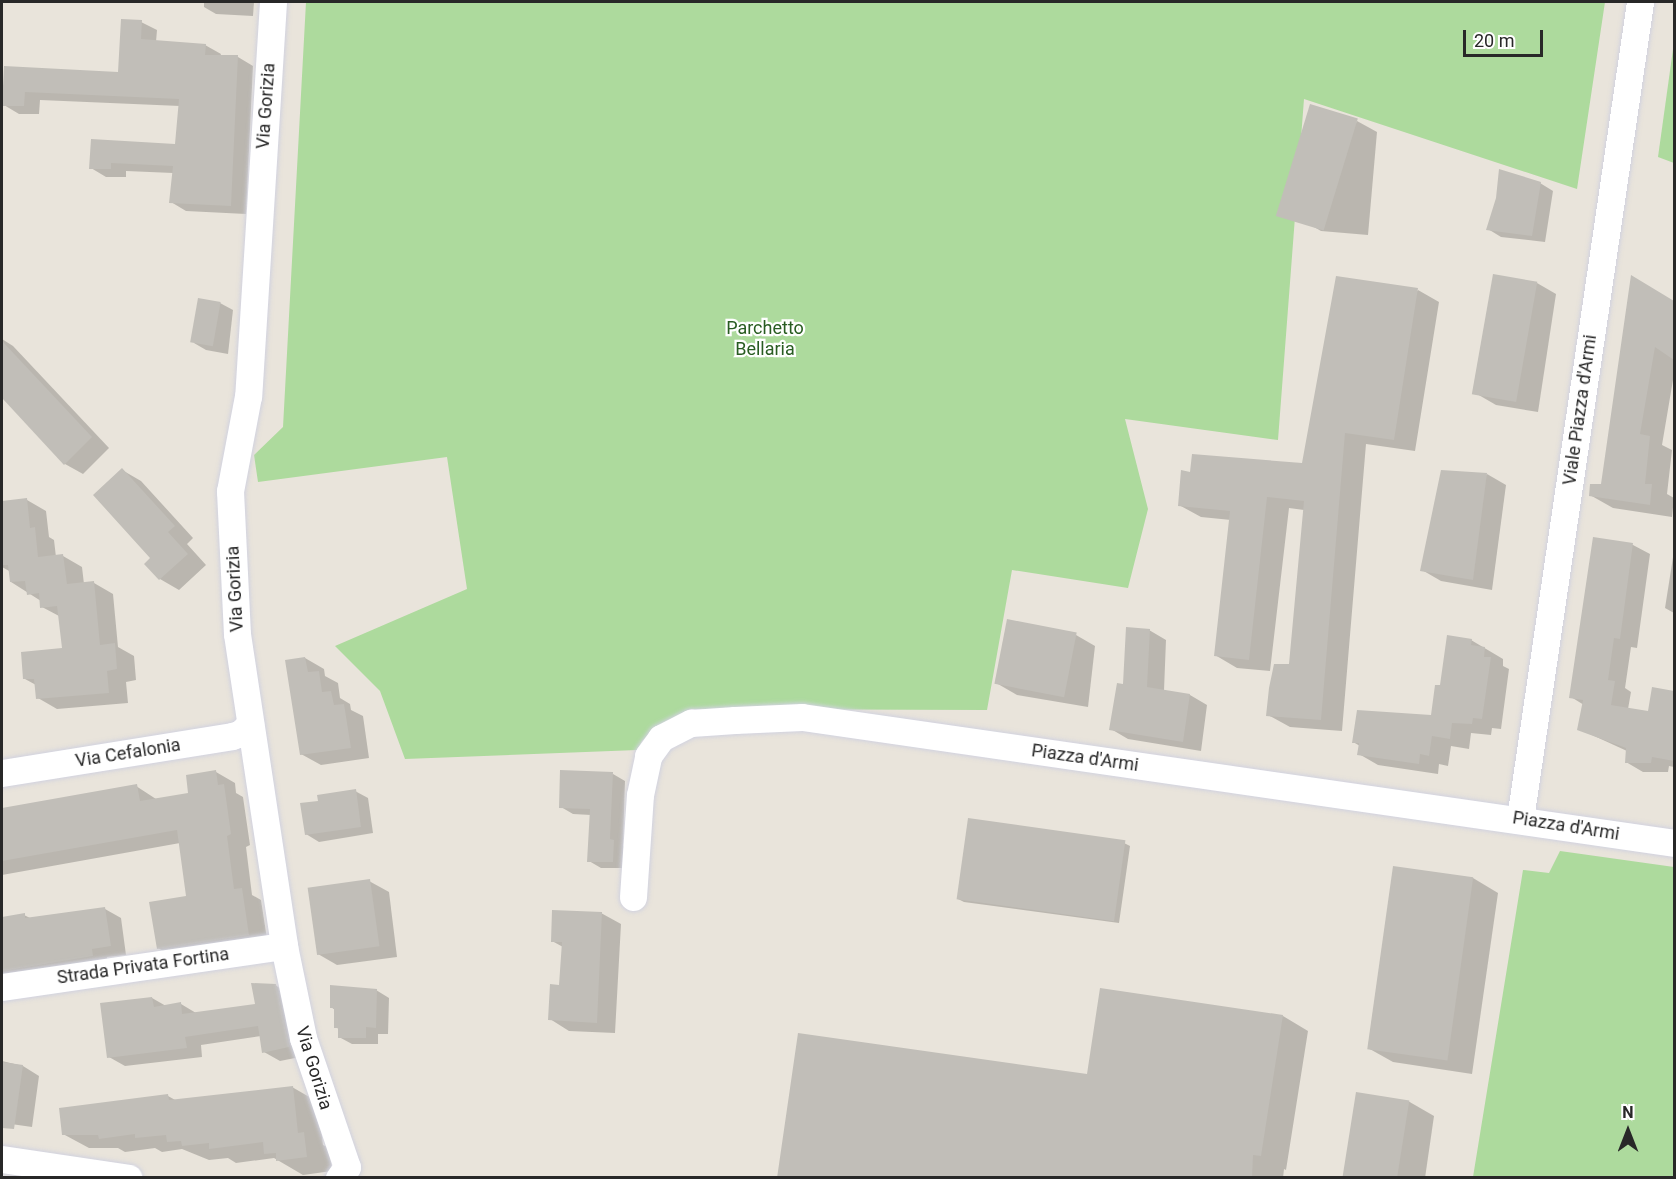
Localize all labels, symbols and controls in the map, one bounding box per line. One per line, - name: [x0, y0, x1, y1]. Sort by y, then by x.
- scale bar: [1466, 18, 1546, 56]
- text: 20 m: [1474, 30, 1514, 51]
- street label: Via Gorizia: [252, 62, 280, 150]
- park label: Parchetto Bellaria: [726, 318, 804, 360]
- street label: Viale Piazza d'Armi: [1559, 333, 1601, 487]
- street label: Via Gorizia: [222, 545, 248, 633]
- street label: Via Cefalonia: [74, 734, 182, 772]
- street label: Piazza d'Armi: [1030, 740, 1140, 776]
- street label: Piazza d'Armi: [1511, 807, 1621, 845]
- street label: Strada Privata Fortina: [56, 943, 230, 989]
- street label: Via Gorizia: [291, 1024, 337, 1112]
- north arrow: [1598, 1101, 1658, 1161]
- text: N: [1622, 1103, 1634, 1122]

